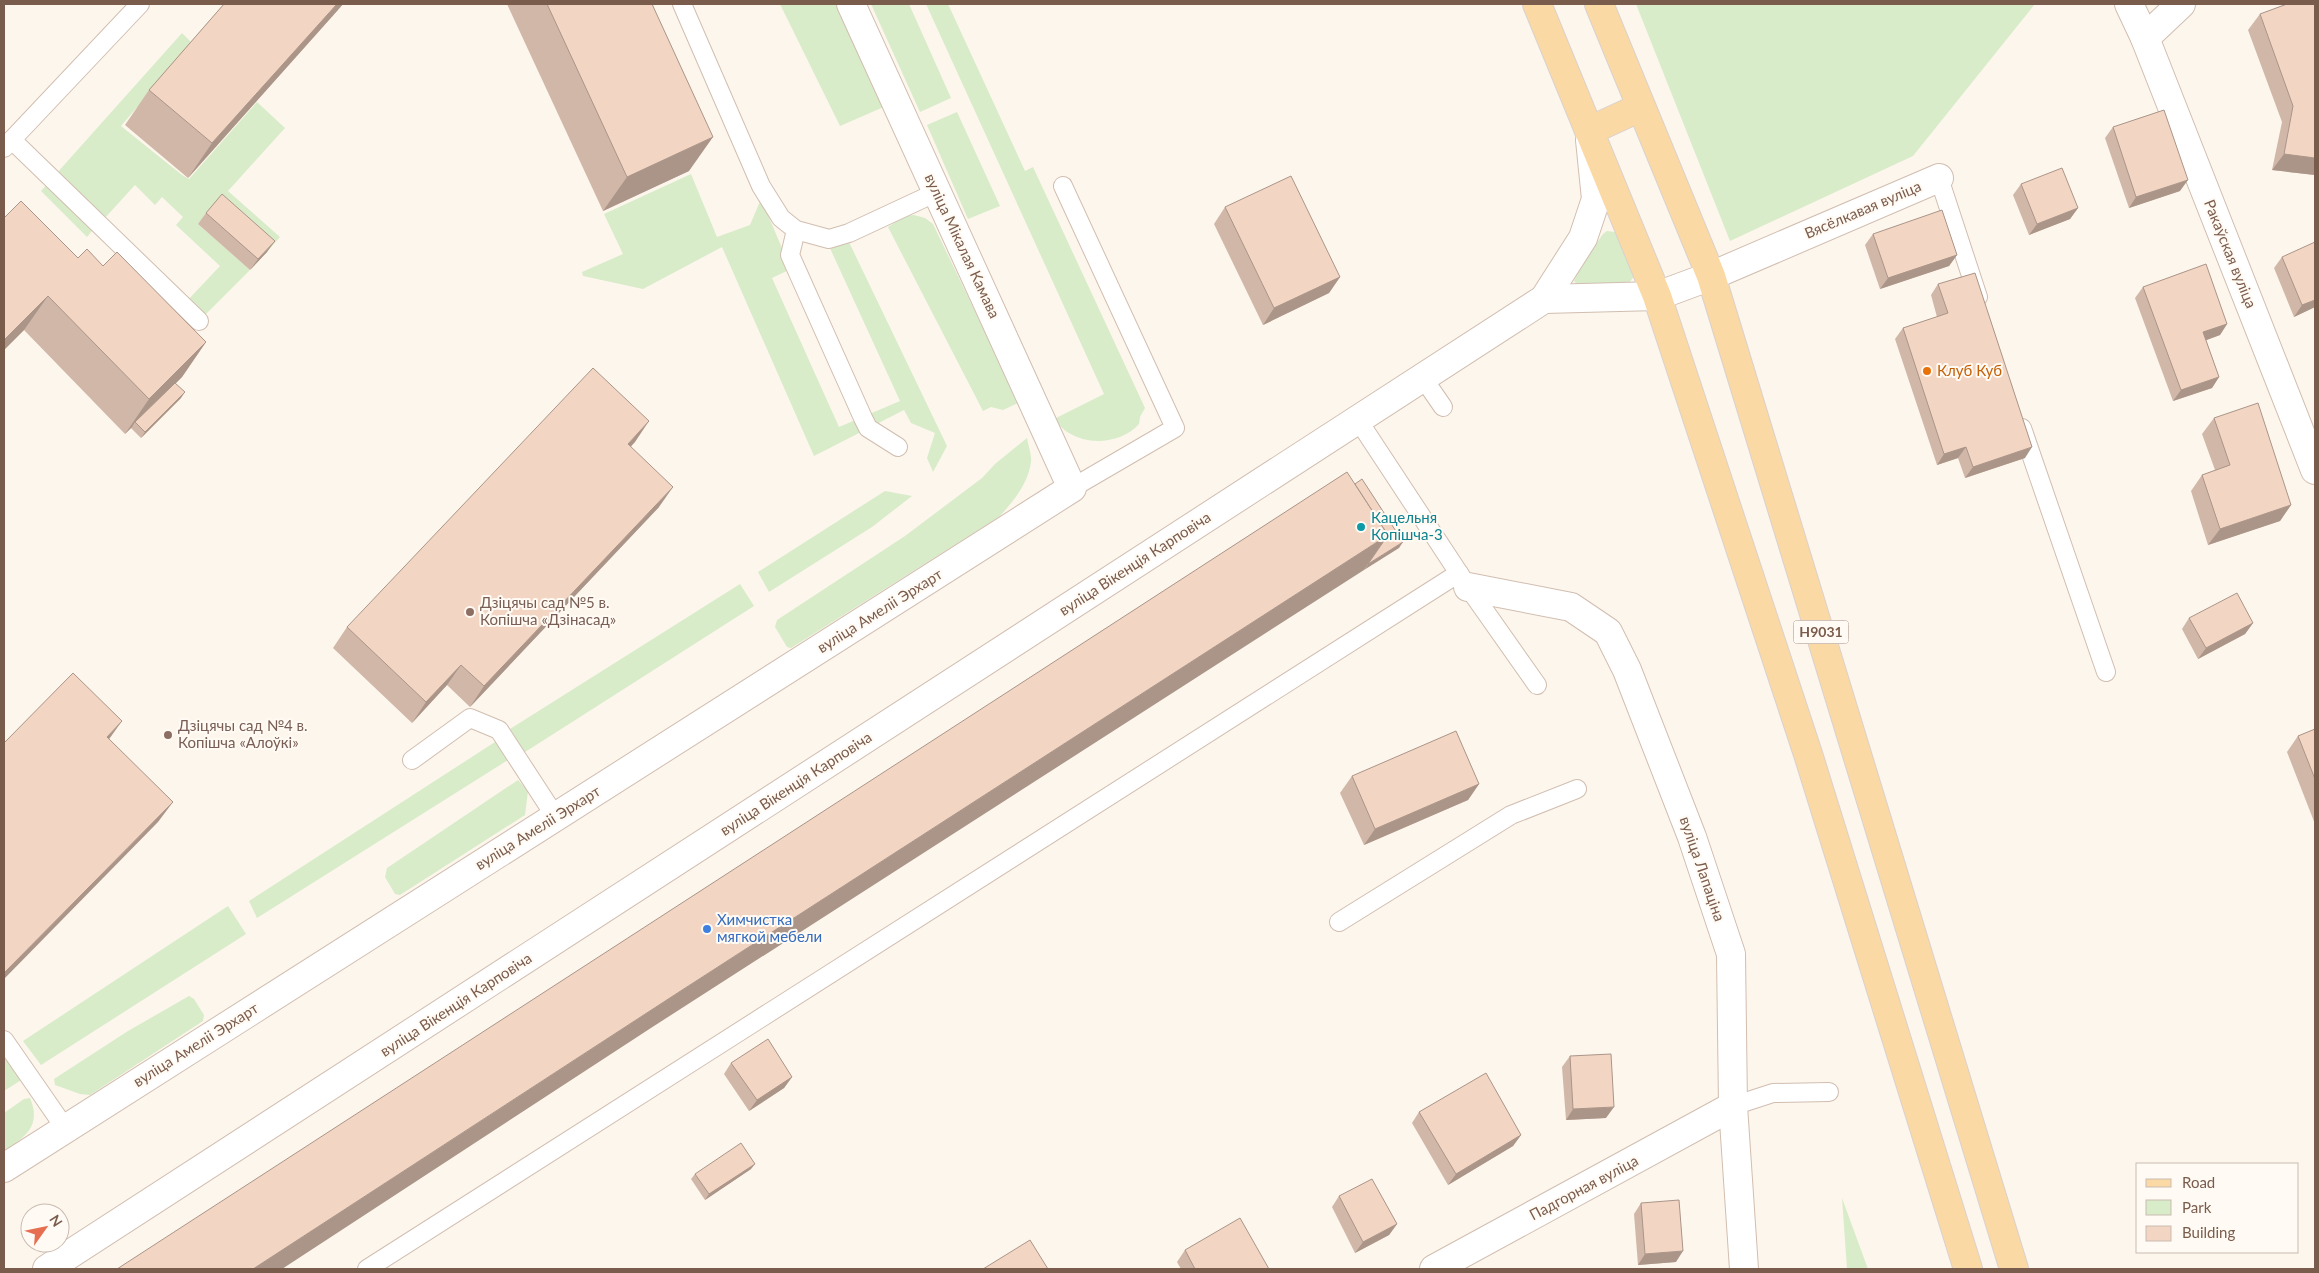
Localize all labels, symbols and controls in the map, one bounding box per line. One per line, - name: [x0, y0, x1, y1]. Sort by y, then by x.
- street label: вуліца Мікалая Камава: [921, 170, 1004, 321]
- street label: Вясёлкавая вуліца: [1802, 176, 1924, 242]
- street label: Ракаўская вуліца: [2201, 197, 2261, 311]
- place label: Клуб Куб: [1937, 361, 2002, 379]
- marker: Клуб Куб: [1921, 365, 1933, 377]
- street label: вуліца Вікенція Карповіча: [1055, 507, 1214, 619]
- place label: Кацельня Копішча-3: [1371, 508, 1443, 543]
- marker: Кацельня Копішча-3: [1355, 521, 1367, 533]
- street label: вуліца Амеліі Эрхарт: [814, 564, 946, 656]
- place label: Дзіцячы сад №5 в. Копішча «Дзінасад»: [480, 593, 616, 628]
- marker: Дзіцячы сад №5 в. Копішча «Дзінасад»: [464, 606, 476, 618]
- road number: Н9031: [1794, 620, 1848, 644]
- place label: Дзіцячы сад №4 в. Копішча «Алоўкі»: [178, 716, 308, 751]
- street label: вуліца Вікенція Карповіча: [716, 727, 875, 839]
- marker: Дзіцячы сад №4 в. Копішча «Алоўкі»: [162, 729, 174, 741]
- street label: вуліца Амеліі Эрхарт: [472, 781, 604, 873]
- street label: вуліца Лапаціна: [1677, 814, 1729, 923]
- place label: Химчистка мягкой мебели: [717, 910, 822, 945]
- marker: Химчистка мягкой мебели: [701, 923, 713, 935]
- street label: вуліца Вікенція Карповіча: [376, 948, 535, 1060]
- street label: вуліца Амеліі Эрхарт: [130, 998, 262, 1090]
- street label: Падгорная вуліца: [1526, 1151, 1641, 1223]
- legend: [2136, 1163, 2299, 1253]
- text: Road: [2182, 1173, 2215, 1191]
- text: Park: [2182, 1198, 2212, 1216]
- north arrow: [20, 1203, 70, 1253]
- text: N: [46, 1211, 66, 1230]
- text: Building: [2182, 1223, 2235, 1241]

